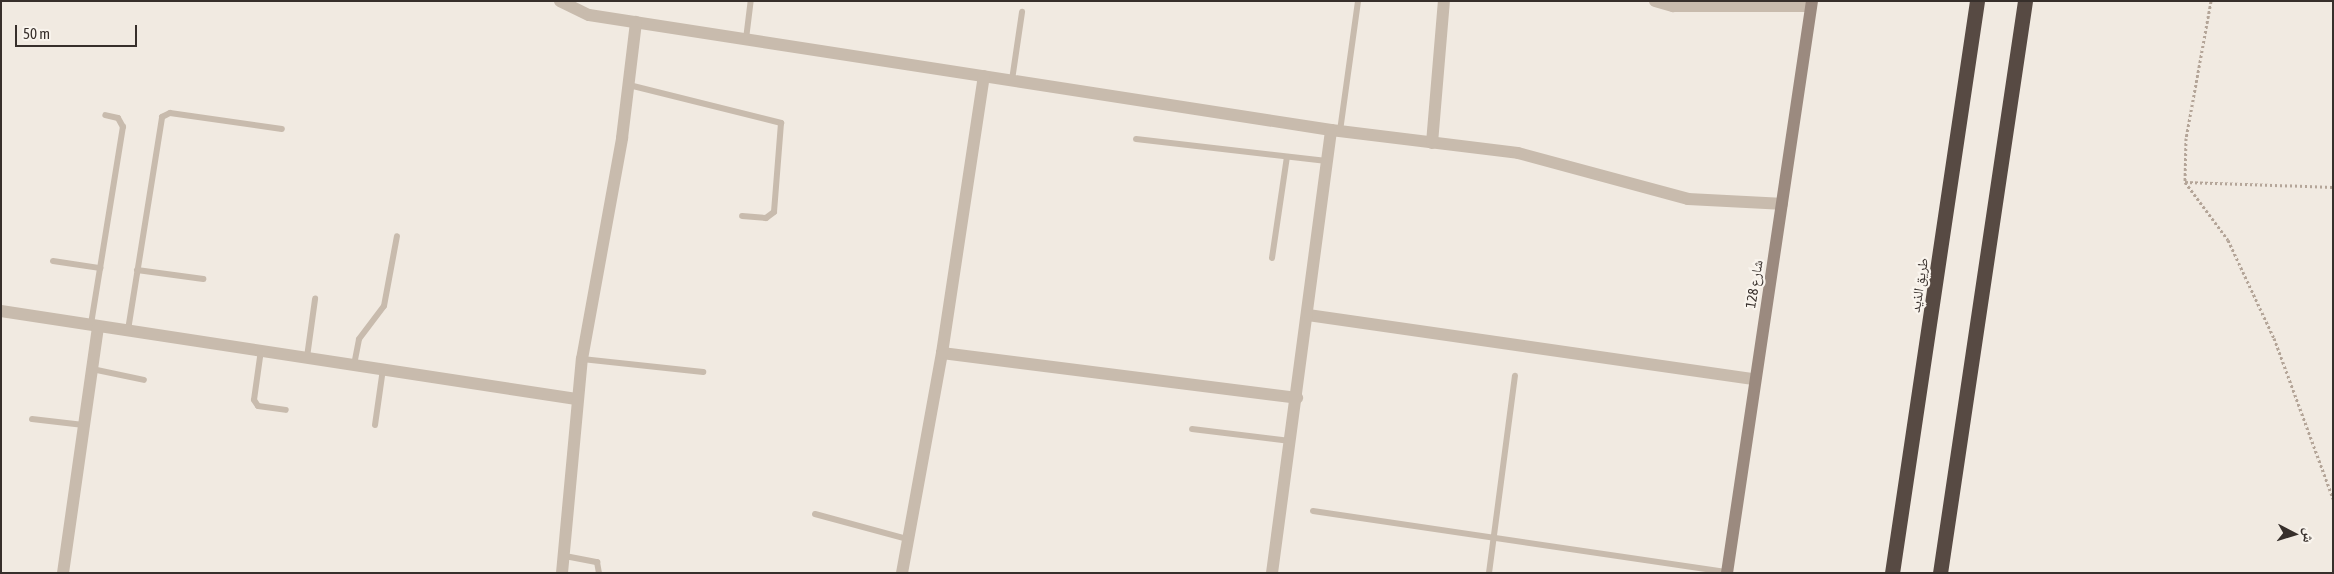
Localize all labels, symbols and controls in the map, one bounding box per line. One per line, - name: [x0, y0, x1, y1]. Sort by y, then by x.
- scale bar: [18, 15, 140, 47]
- text: 50 m: [23, 25, 50, 42]
- street label: طريق الذيد: [1906, 257, 1932, 313]
- street label: شارع 128: [1742, 259, 1766, 309]
- north arrow: [2269, 509, 2319, 559]
- text: ش: [2300, 527, 2318, 543]

